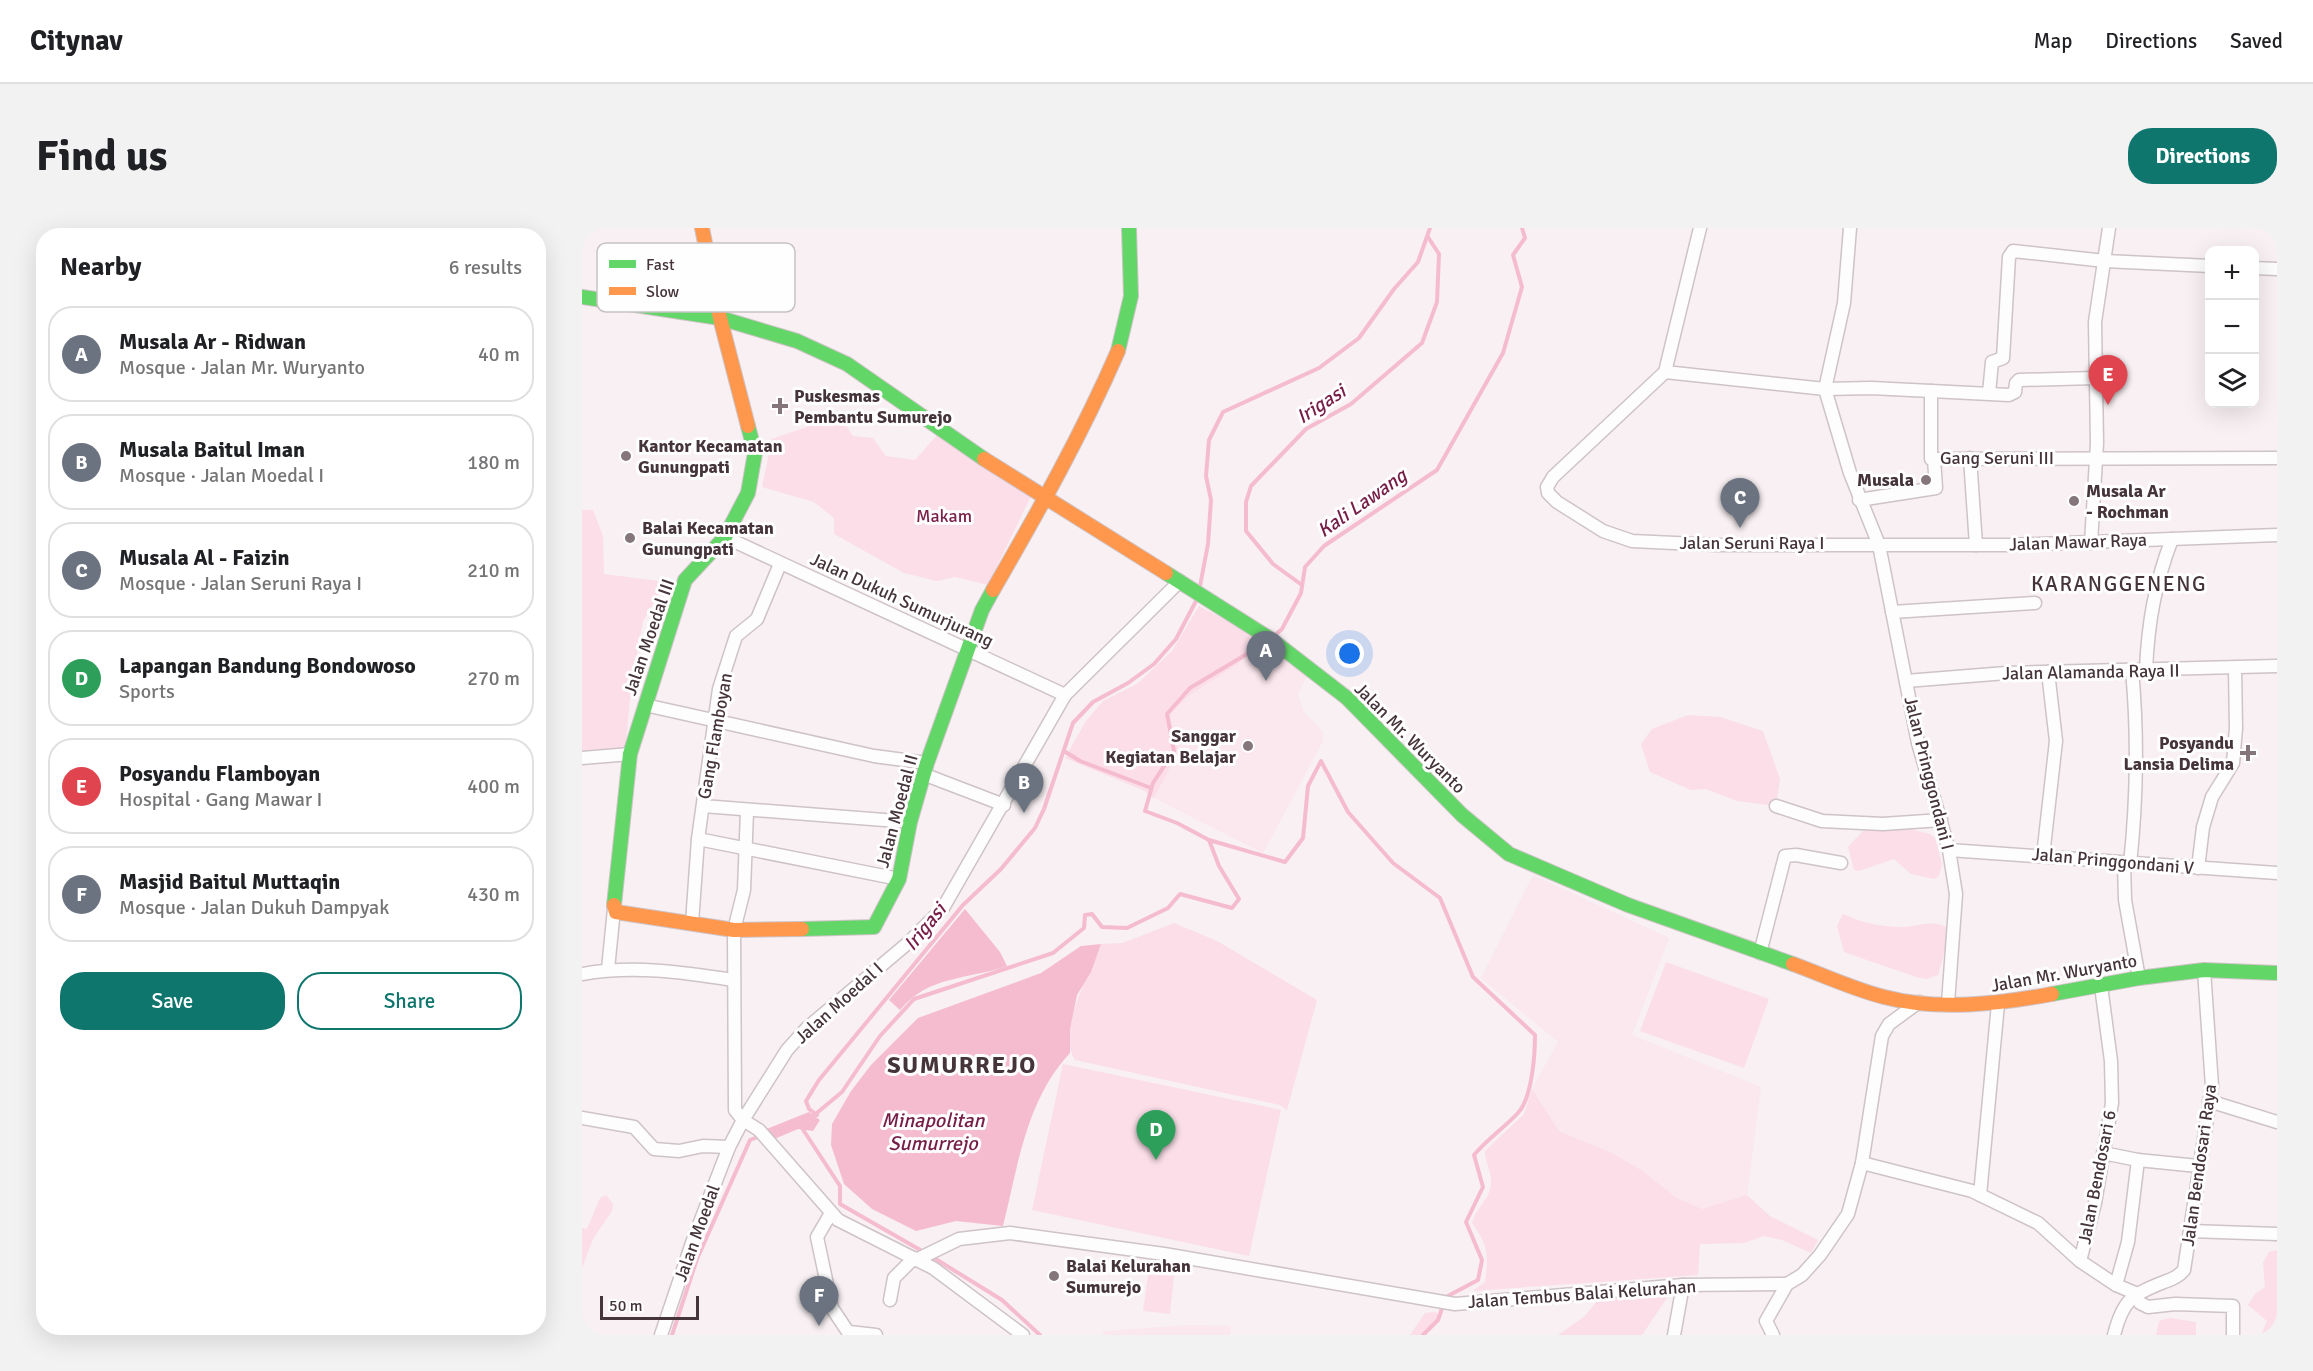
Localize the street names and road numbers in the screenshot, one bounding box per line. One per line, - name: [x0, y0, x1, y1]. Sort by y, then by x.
- street label: Gang Seruni III: [1940, 447, 2054, 469]
- street label: Jalan Mawar Raya: [2009, 529, 2147, 555]
- street label: Jalan Seruni Raya I: [1679, 532, 1825, 554]
- street label: Jalan Dukuh Sumurjurang: [807, 548, 997, 652]
- street label: Jalan Moedal III: [619, 576, 679, 698]
- street label: Jalan Alamanda Raya II: [2002, 659, 2180, 685]
- street label: Gang Flamboyan: [693, 671, 737, 801]
- street label: Jalan Mr. Wuryanto: [1350, 678, 1470, 798]
- street label: Jalan Pringgondani I: [1899, 694, 1959, 852]
- street label: Jalan Moedal II: [871, 752, 923, 870]
- street label: Jalan Pringgondani V: [2031, 843, 2195, 879]
- street label: Jalan Mr. Wuryanto: [1989, 949, 2139, 997]
- street label: Jalan Moedal I: [790, 958, 888, 1048]
- street label: Jalan Bendosari Raya: [2177, 1083, 2221, 1247]
- street label: Jalan Bendosari 6: [2073, 1108, 2121, 1246]
- street label: Jalan Moedal: [669, 1181, 725, 1285]
- street label: Jalan Tembus Balai Kelurahan: [1467, 1275, 1697, 1313]

